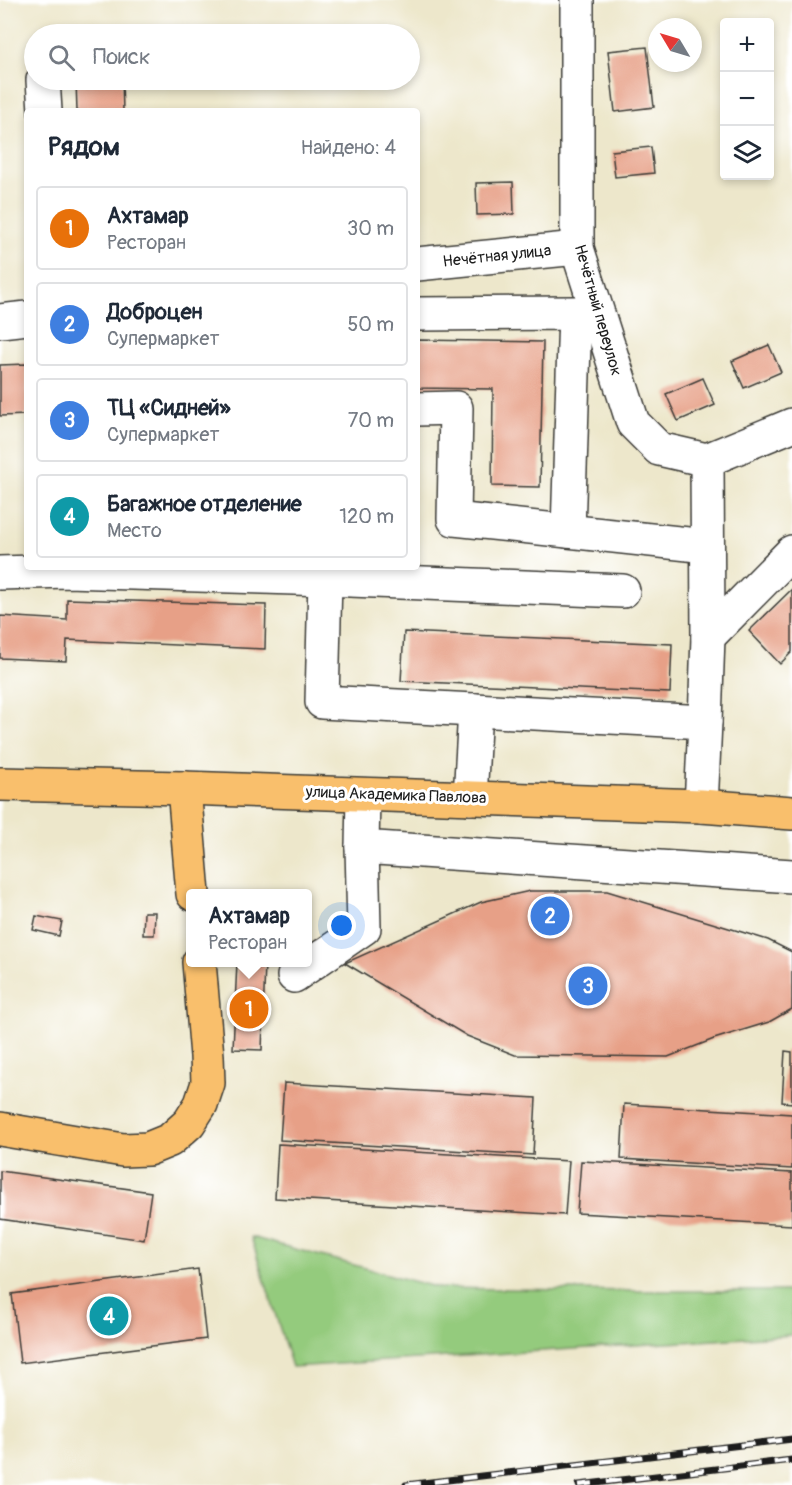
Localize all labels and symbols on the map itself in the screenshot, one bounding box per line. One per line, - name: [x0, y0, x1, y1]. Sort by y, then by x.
- north arrow: [648, 18, 702, 72]
- street label: Нечётная улица: [442, 240, 552, 272]
- street label: Нечётный переулок: [570, 242, 626, 378]
- street label: улица Академика Павлова: [304, 782, 487, 808]
- pin: 2: [530, 894, 570, 938]
- your location: [327, 911, 356, 940]
- pin: 3: [568, 964, 608, 1008]
- pin: 1: [230, 986, 268, 1032]
- pin: 4: [90, 1294, 128, 1338]

